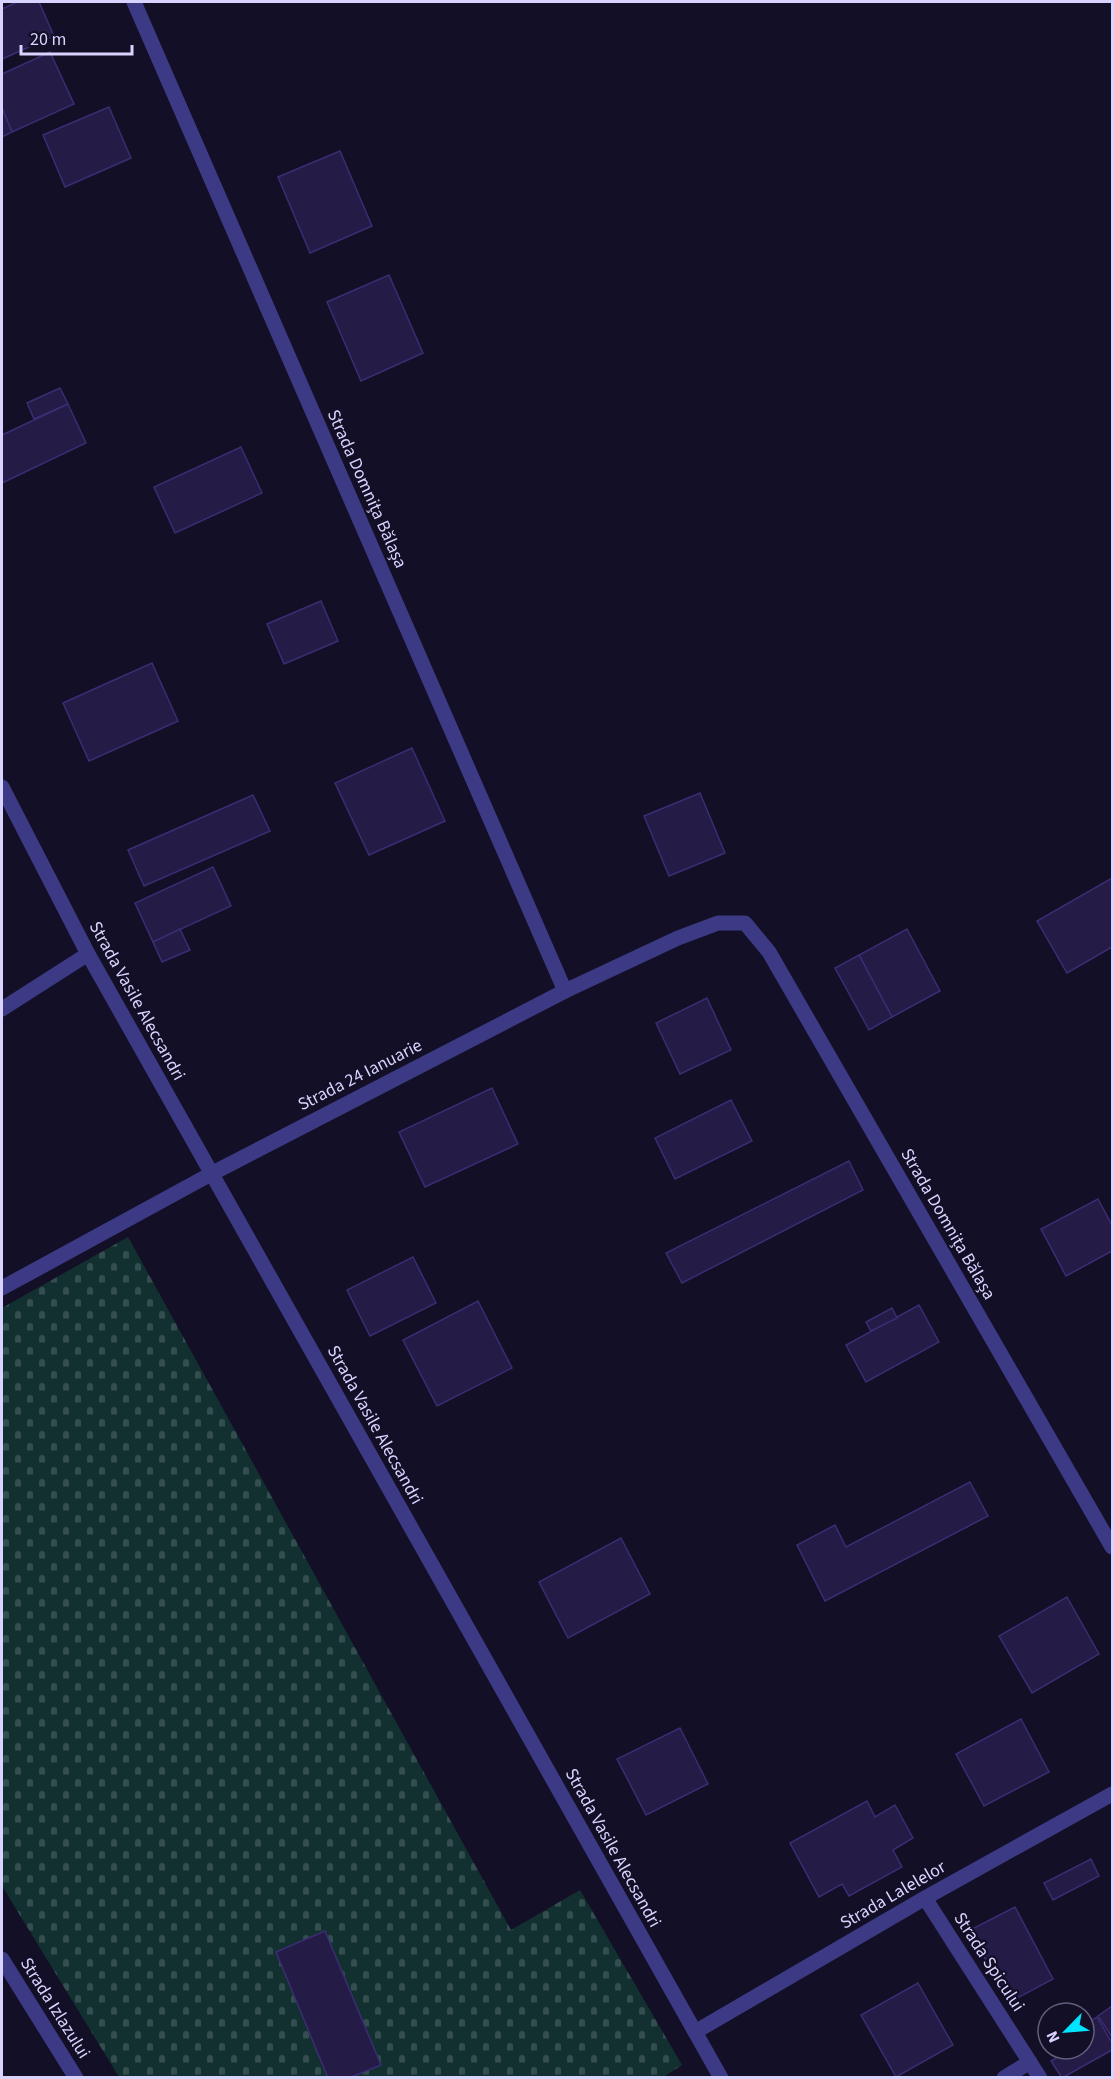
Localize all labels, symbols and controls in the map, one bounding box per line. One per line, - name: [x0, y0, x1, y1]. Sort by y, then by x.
- scale bar: [21, 18, 132, 56]
- text: 20 m: [30, 27, 66, 52]
- street label: Strada Domnița Bălașa: [321, 406, 413, 572]
- street label: Strada Vasile Alecsandri: [83, 917, 191, 1085]
- street label: Strada 24 Ianuarie: [294, 1033, 427, 1117]
- street label: Strada Domnița Bălașa: [894, 1144, 1002, 1304]
- street label: Strada Vasile Alecsandri: [321, 1341, 429, 1509]
- street label: Strada Vasile Alecsandri: [559, 1764, 667, 1932]
- street label: Strada Lalelelor: [836, 1854, 951, 1935]
- street label: Strada Spicului: [948, 1908, 1030, 2016]
- street label: Strada Izlazului: [14, 1953, 96, 2063]
- north arrow: [1036, 2001, 1096, 2061]
- text: N: [1041, 2027, 1066, 2046]

